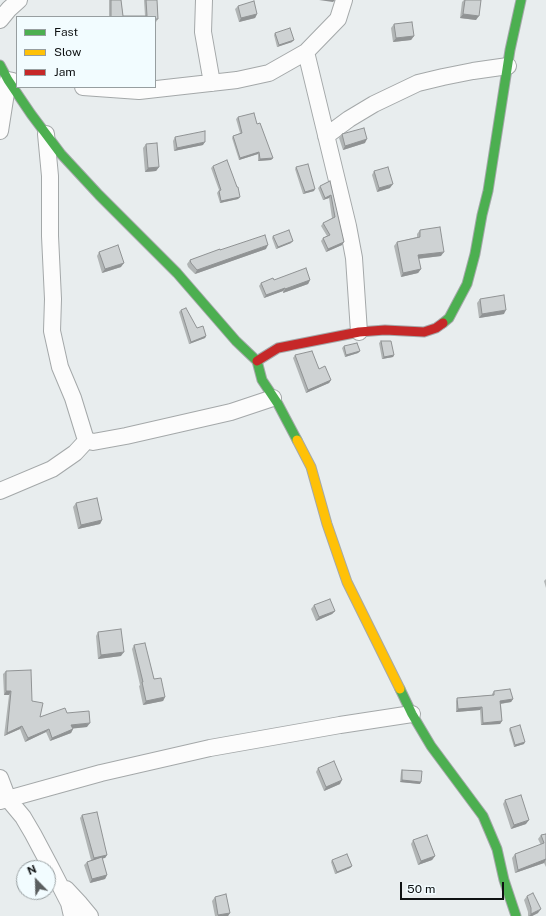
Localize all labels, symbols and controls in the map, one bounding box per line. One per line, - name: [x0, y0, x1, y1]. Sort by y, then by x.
- legend: [16, 16, 156, 88]
- text: Fast: [54, 25, 78, 39]
- text: Slow: [54, 45, 81, 59]
- text: Jam: [54, 65, 76, 79]
- north arrow: [16, 860, 56, 900]
- text: N: [25, 863, 38, 877]
- scale bar: [402, 874, 506, 900]
- text: 50 m: [407, 882, 435, 896]

